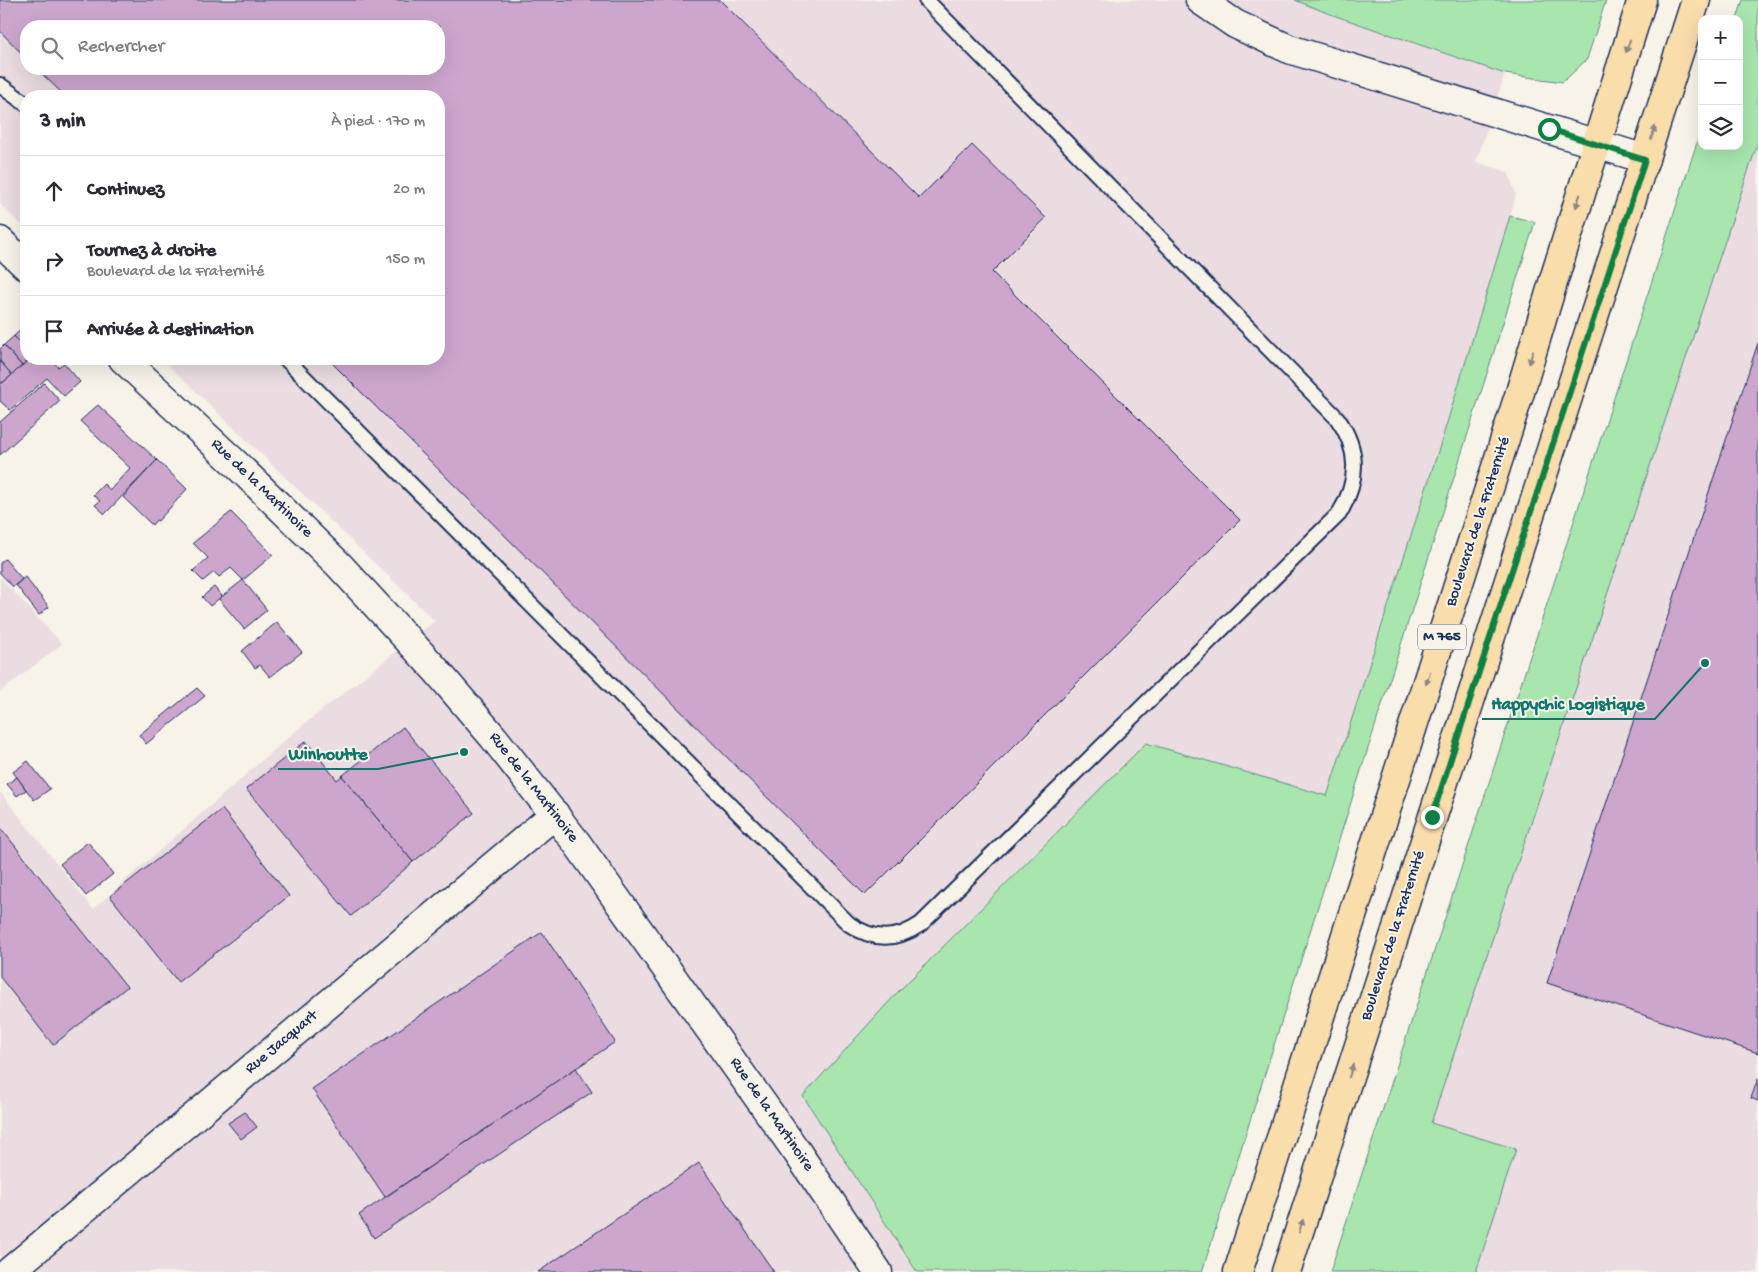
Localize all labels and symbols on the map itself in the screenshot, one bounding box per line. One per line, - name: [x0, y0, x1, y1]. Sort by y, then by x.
- one-way arrow: [1623, 39, 1631, 54]
- route start: [1538, 118, 1561, 141]
- one-way arrow: [1650, 126, 1658, 141]
- one-way arrow: [1574, 194, 1582, 209]
- one-way arrow: [1526, 349, 1534, 364]
- street label: Boulevard de la Fraternité: [1442, 434, 1516, 610]
- street label: Rue de la Martinoire: [206, 435, 317, 543]
- road number: M 765: [1418, 624, 1466, 650]
- one-way arrow: [1424, 671, 1432, 686]
- callout: Happychic Logistique: [1482, 686, 1655, 719]
- text: Happychic Logistique: [1491, 695, 1645, 716]
- street label: Rue de la Martinoire: [484, 729, 582, 847]
- callout: Winhoutte: [278, 736, 378, 769]
- text: Winhoutte: [287, 745, 368, 766]
- route end: [1421, 806, 1444, 829]
- street label: Boulevard de la Fraternité: [1357, 848, 1431, 1024]
- street label: Rue Jacquart: [242, 1006, 323, 1079]
- street label: Rue de la Martinoire: [725, 1054, 818, 1176]
- one-way arrow: [1347, 1063, 1355, 1078]
- one-way arrow: [1298, 1218, 1306, 1233]

